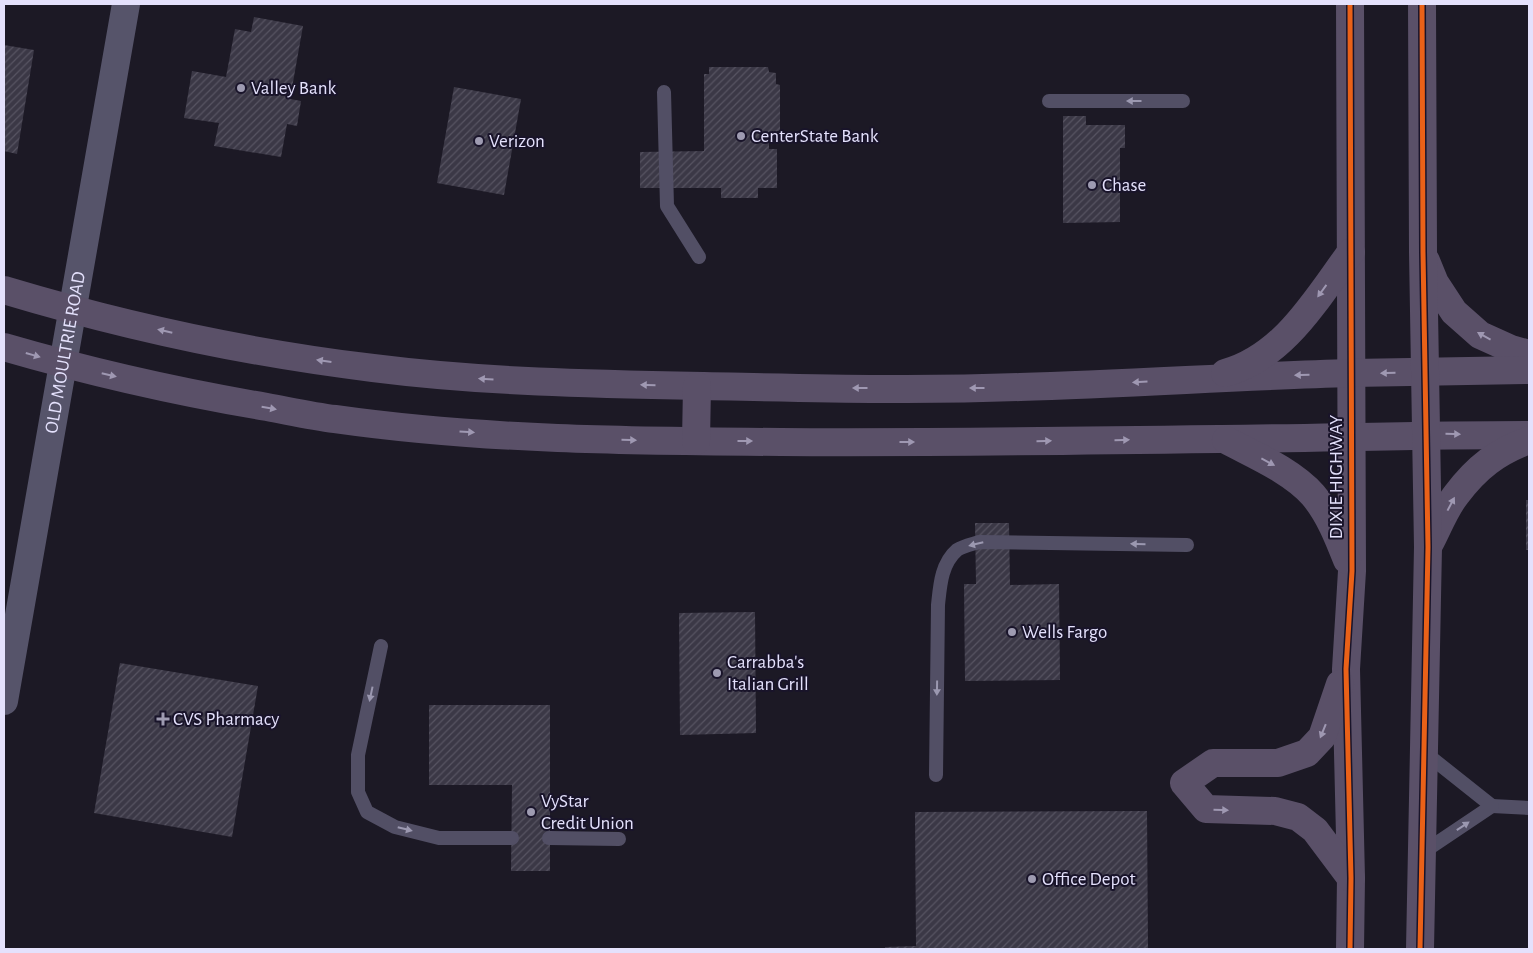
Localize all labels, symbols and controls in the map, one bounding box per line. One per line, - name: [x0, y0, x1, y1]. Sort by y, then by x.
- place label: Valley Bank: [251, 79, 336, 98]
- marker: Valley Bank: [235, 82, 247, 94]
- one-way arrow: [1126, 97, 1142, 105]
- place label: CenterState Bank: [751, 127, 879, 146]
- marker: CenterState Bank: [735, 130, 747, 142]
- place label: Verizon: [489, 132, 545, 151]
- marker: Verizon: [473, 135, 485, 147]
- place label: Chase: [1102, 176, 1146, 195]
- marker: Chase: [1086, 179, 1098, 191]
- street label: OLD MOULTRIE ROAD: [42, 270, 89, 435]
- one-way arrow: [1317, 284, 1327, 298]
- one-way arrow: [157, 327, 172, 335]
- one-way arrow: [1477, 332, 1492, 340]
- one-way arrow: [25, 352, 40, 360]
- one-way arrow: [316, 357, 332, 365]
- one-way arrow: [1380, 369, 1396, 377]
- one-way arrow: [102, 371, 117, 379]
- one-way arrow: [1294, 372, 1310, 380]
- one-way arrow: [478, 374, 494, 382]
- one-way arrow: [1132, 378, 1148, 386]
- one-way arrow: [640, 381, 656, 389]
- one-way arrow: [969, 384, 985, 392]
- one-way arrow: [852, 385, 868, 393]
- one-way arrow: [261, 404, 277, 412]
- street label: DIXIE HIGHWAY: [1327, 415, 1346, 539]
- one-way arrow: [459, 428, 475, 436]
- one-way arrow: [1445, 431, 1461, 439]
- one-way arrow: [622, 436, 638, 444]
- one-way arrow: [1114, 436, 1130, 444]
- one-way arrow: [1036, 437, 1052, 445]
- one-way arrow: [737, 438, 753, 446]
- one-way arrow: [899, 438, 915, 446]
- one-way arrow: [1261, 458, 1275, 466]
- one-way arrow: [1447, 496, 1455, 511]
- one-way arrow: [969, 540, 984, 548]
- one-way arrow: [1130, 540, 1146, 548]
- place label: Wells Fargo: [1022, 623, 1107, 642]
- marker: Wells Fargo: [1006, 626, 1018, 638]
- place label: Carrabba's Italian Grill: [727, 653, 809, 694]
- marker: Carrabba's Italian Grill: [711, 667, 723, 679]
- one-way arrow: [933, 680, 941, 696]
- one-way arrow: [366, 686, 374, 702]
- place label: CVS Pharmacy: [173, 710, 279, 729]
- marker: CVS Pharmacy: [157, 713, 169, 725]
- one-way arrow: [1319, 724, 1327, 739]
- place label: VyStar Credit Union: [541, 792, 634, 833]
- marker: VyStar Credit Union: [525, 806, 537, 818]
- one-way arrow: [1213, 806, 1229, 814]
- one-way arrow: [1456, 821, 1470, 831]
- one-way arrow: [397, 825, 412, 833]
- place label: Office Depot: [1042, 870, 1136, 889]
- marker: Office Depot: [1026, 873, 1038, 885]

